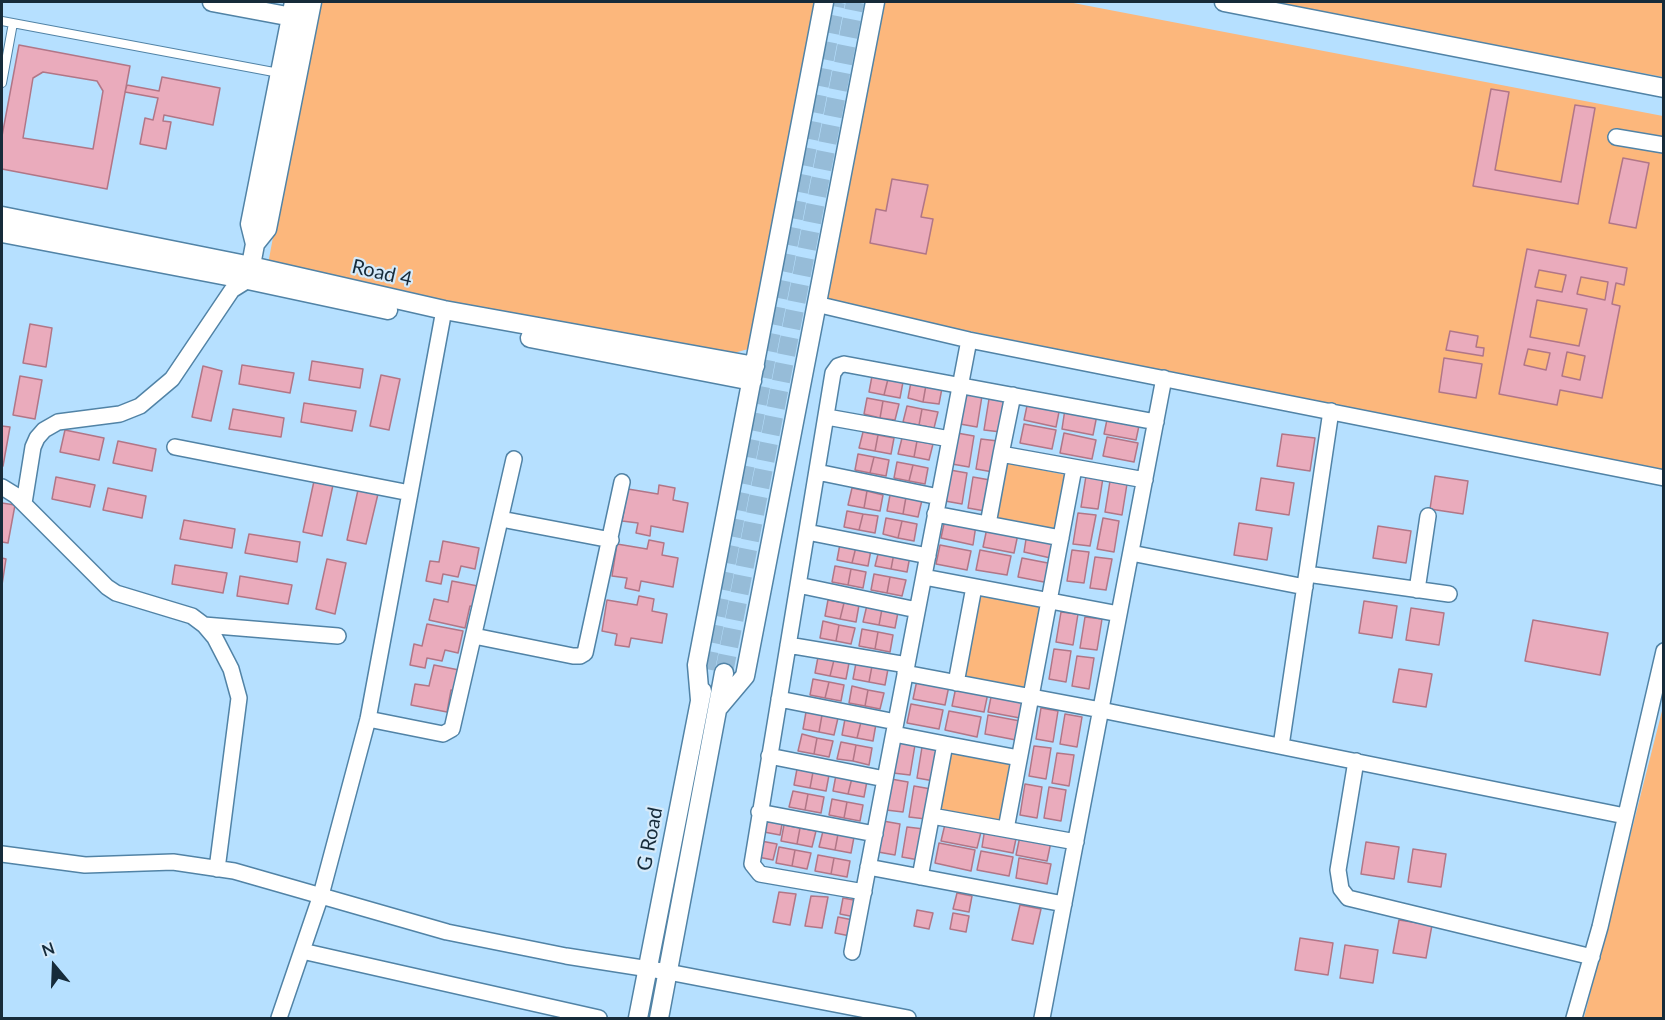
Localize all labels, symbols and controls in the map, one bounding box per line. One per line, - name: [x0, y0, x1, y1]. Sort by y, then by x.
- street label: Road 4: [350, 254, 414, 292]
- street label: G Road: [632, 805, 668, 873]
- north arrow: [24, 936, 84, 996]
- text: N: [39, 938, 57, 959]

